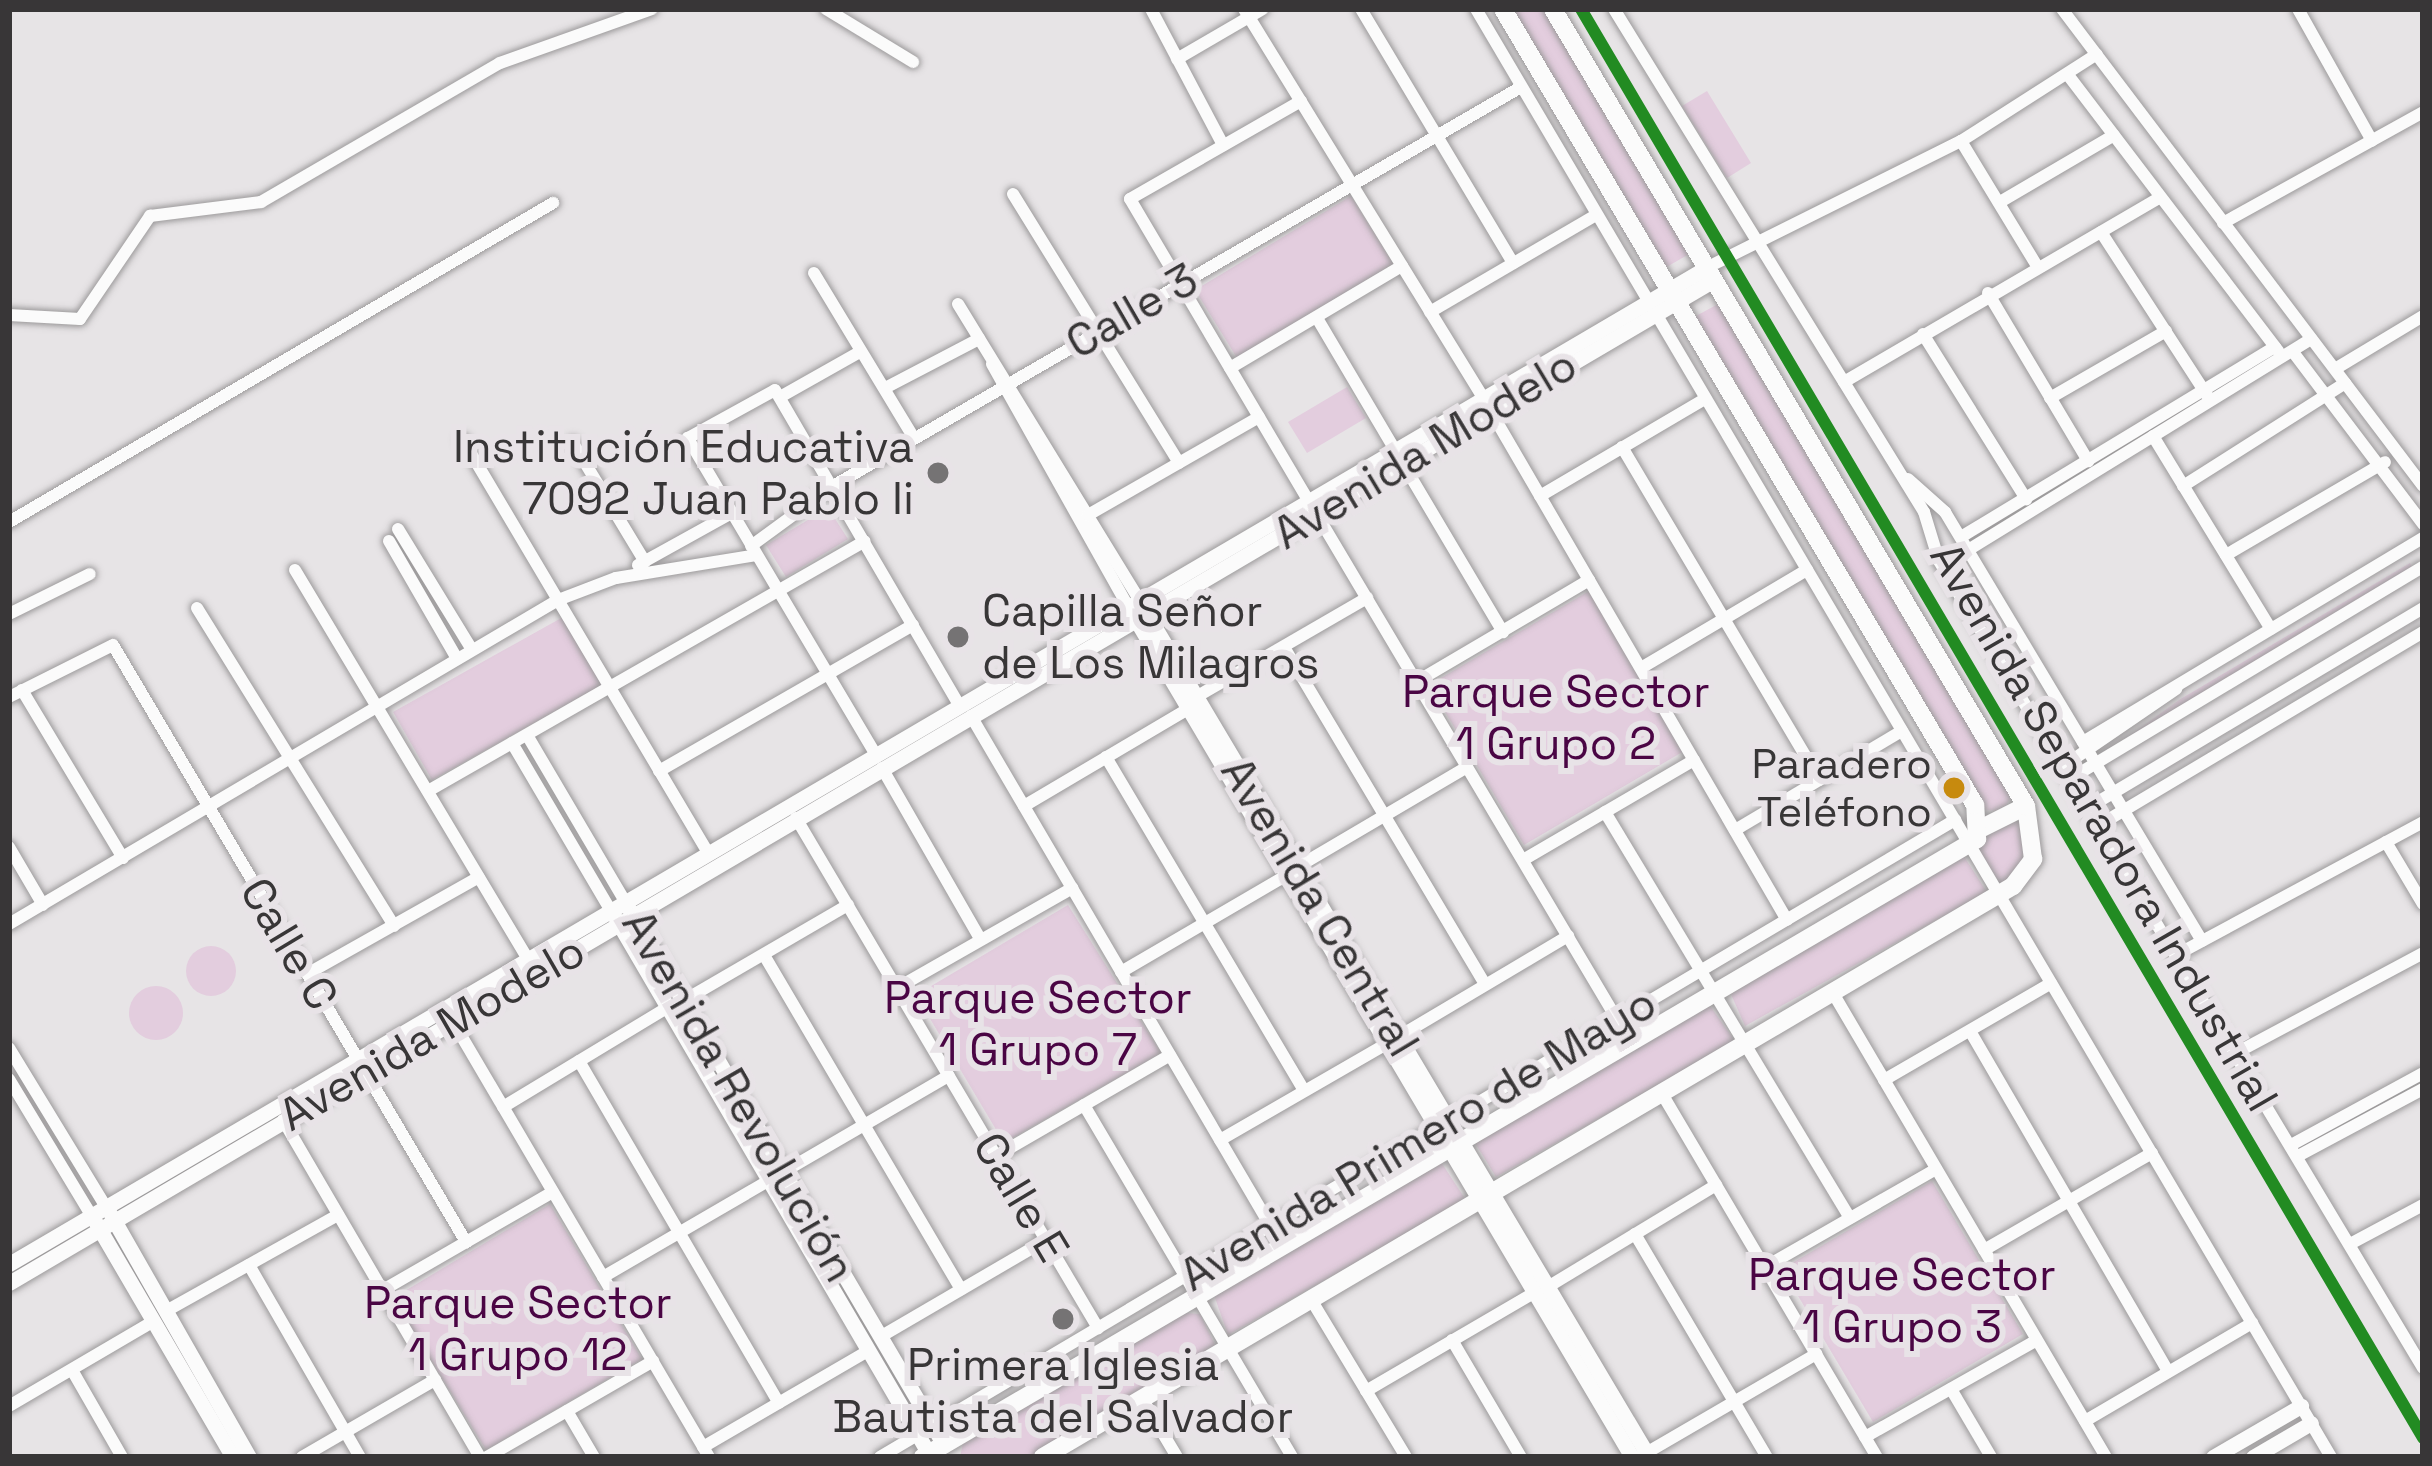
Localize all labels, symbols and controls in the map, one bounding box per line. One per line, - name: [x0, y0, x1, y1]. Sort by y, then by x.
- street label: Calle 3: [1057, 252, 1207, 370]
- street label: Avenida Modelo: [1264, 337, 1586, 561]
- place label: Institución Educativa 7092 Juan Pablo Ii: [453, 420, 914, 526]
- marker: Institución Educativa 7092 Juan Pablo Ii: [925, 460, 951, 486]
- street label: Avenida Separadora Industrial: [1919, 533, 2289, 1121]
- place label: Capilla Señor de Los Milagros: [982, 584, 1319, 690]
- marker: Capilla Señor de Los Milagros: [945, 624, 971, 650]
- park label: Parque Sector 1 Grupo 2: [1402, 665, 1710, 771]
- place label: Paradero Teléfono: [1751, 739, 1932, 837]
- street label: Avenida Central: [1210, 748, 1430, 1066]
- marker: Paradero Teléfono: [1943, 777, 1965, 799]
- street label: Calle C: [229, 868, 349, 1020]
- street label: Avenida Revolución: [611, 901, 867, 1291]
- street label: Avenida Modelo: [270, 924, 594, 1142]
- park label: Parque Sector 1 Grupo 7: [884, 971, 1192, 1077]
- street label: Avenida Primero de Mayo: [1170, 975, 1666, 1303]
- street label: Calle E: [962, 1123, 1080, 1271]
- park label: Parque Sector 1 Grupo 3: [1748, 1248, 2056, 1354]
- park label: Parque Sector 1 Grupo 12: [364, 1276, 672, 1382]
- marker: Primera Iglesia Bautista del Salvador: [1050, 1306, 1076, 1332]
- place label: Primera Iglesia Bautista del Salvador: [833, 1338, 1293, 1444]

